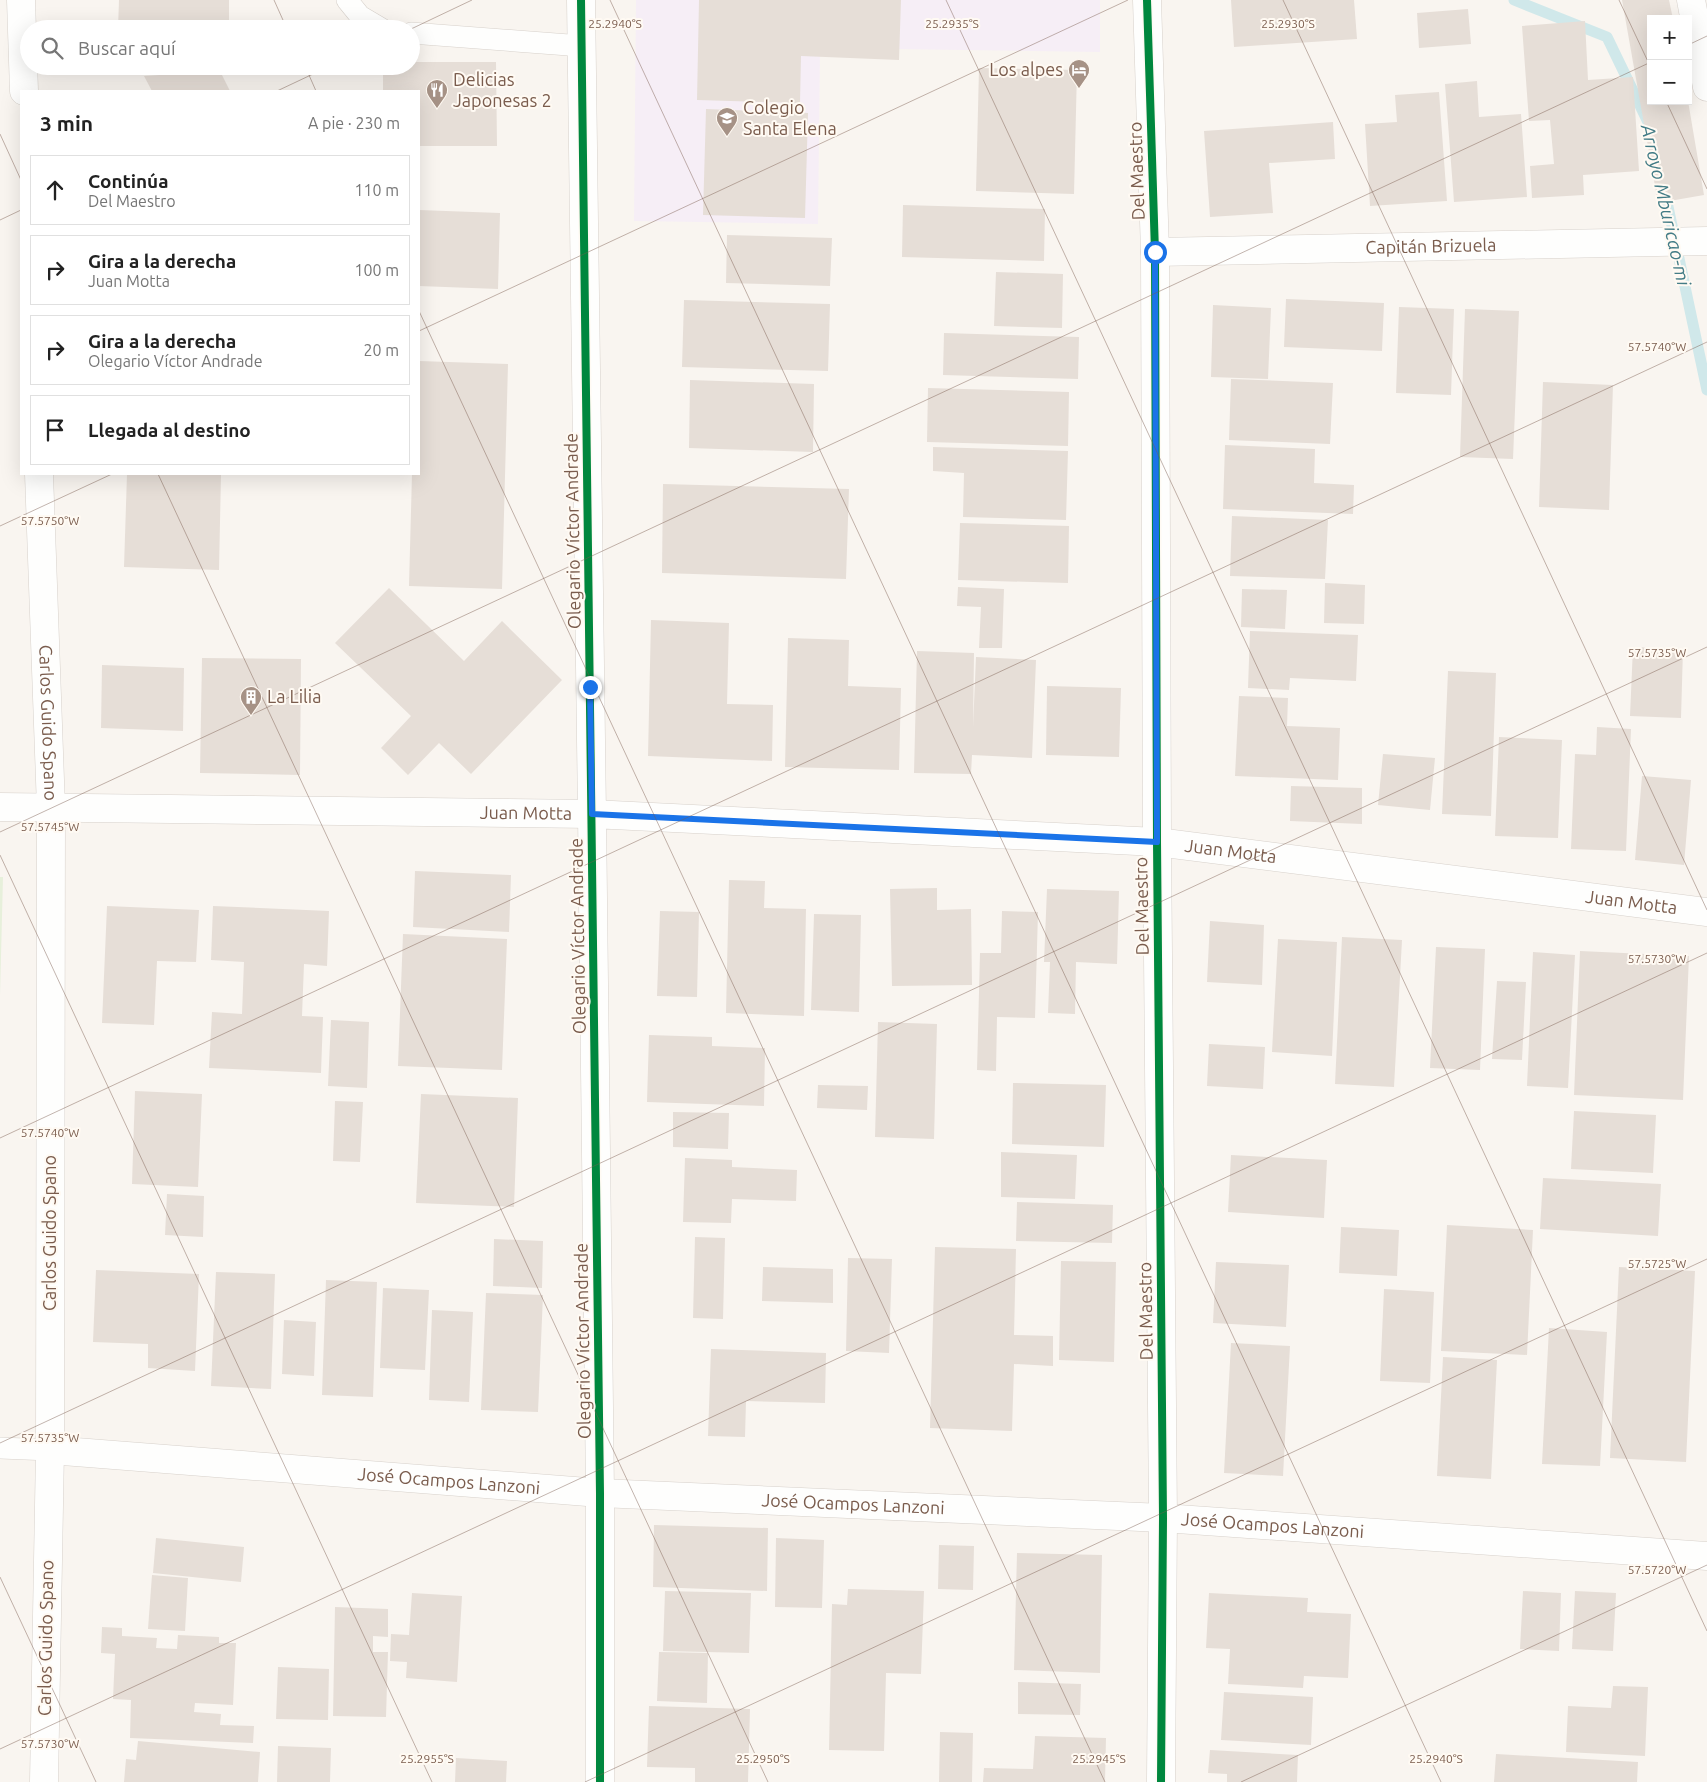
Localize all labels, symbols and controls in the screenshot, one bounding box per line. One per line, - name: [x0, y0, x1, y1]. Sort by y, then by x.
- map controls: [1647, 15, 1692, 105]
- button: +: [1647, 15, 1692, 60]
- text: 25.2940°S: [588, 17, 642, 30]
- text: 25.2935°S: [925, 17, 979, 30]
- text: 25.2930°S: [1261, 17, 1315, 30]
- search box: [20, 20, 420, 75]
- icon: search: [38, 34, 66, 62]
- text: Buscar aquí: [78, 37, 176, 59]
- hotel icon: Los alpes: [1067, 58, 1091, 89]
- place label: Los alpes: [989, 59, 1063, 79]
- button: −: [1647, 60, 1692, 105]
- place label: Delicias Japonesas 2: [453, 69, 552, 110]
- restaurant icon: Delicias Japonesas 2: [425, 78, 449, 109]
- place label: Colegio Santa Elena: [743, 97, 837, 138]
- school or university icon: Colegio Santa Elena: [715, 106, 739, 137]
- text: 3 min: [40, 111, 93, 135]
- text: A pie · 230 m: [308, 114, 400, 132]
- street label: Del Maestro: [1124, 121, 1148, 221]
- water label: Arroyo Mburicao-mi: [1637, 121, 1696, 289]
- text: Continúa: [88, 170, 169, 192]
- icon: ahead: [41, 176, 69, 204]
- text: 110 m: [354, 181, 399, 199]
- text: Del Maestro: [88, 192, 176, 210]
- street label: Capitán Brizuela: [1365, 234, 1497, 257]
- route start: [1144, 241, 1167, 264]
- text: Gira a la derecha: [88, 250, 236, 272]
- icon: right: [41, 256, 69, 284]
- text: 100 m: [354, 261, 399, 279]
- text: Juan Motta: [88, 272, 170, 290]
- text: Gira a la derecha: [88, 330, 236, 352]
- icon: right: [41, 336, 69, 364]
- text: 57.5740°W: [1628, 340, 1686, 353]
- text: 20 m: [363, 341, 399, 359]
- text: Olegario Víctor Andrade: [88, 352, 263, 370]
- icon: arrive: [41, 416, 69, 444]
- text: Llegada al destino: [88, 419, 251, 441]
- street label: Olegario Víctor Andrade: [560, 433, 584, 629]
- text: 57.5750°W: [21, 514, 79, 527]
- street label: Carlos Guido Spano: [36, 644, 62, 801]
- text: 57.5735°W: [1628, 646, 1686, 659]
- route end: [579, 676, 602, 699]
- building icon: La Lilia: [239, 685, 263, 716]
- place label: La Lilia: [267, 686, 321, 706]
- street label: Juan Motta: [480, 802, 572, 823]
- text: 57.5745°W: [21, 820, 79, 833]
- street label: Juan Motta: [1184, 835, 1278, 866]
- street label: Olegario Víctor Andrade: [565, 838, 589, 1034]
- street label: Del Maestro: [1130, 857, 1152, 955]
- street label: Juan Motta: [1584, 886, 1679, 917]
- text: 57.5730°W: [1628, 952, 1686, 965]
- text: 57.5740°W: [21, 1126, 79, 1139]
- street label: Carlos Guido Spano: [39, 1155, 59, 1311]
- street label: Olegario Víctor Andrade: [570, 1243, 594, 1439]
- text: 57.5725°W: [1628, 1257, 1686, 1270]
- street label: Del Maestro: [1134, 1262, 1156, 1360]
- text: 57.5735°W: [21, 1431, 79, 1444]
- street label: José Ocampos Lanzoni: [357, 1463, 541, 1497]
- street label: José Ocampos Lanzoni: [761, 1489, 945, 1517]
- street label: José Ocampos Lanzoni: [1180, 1508, 1365, 1541]
- street label: Carlos Guido Spano: [34, 1560, 56, 1716]
- text: 57.5720°W: [1628, 1563, 1686, 1576]
- text: 57.5730°W: [21, 1737, 79, 1750]
- text: 25.2955°S: [400, 1752, 454, 1765]
- text: 25.2950°S: [736, 1752, 790, 1765]
- text: 25.2945°S: [1072, 1752, 1126, 1765]
- text: 25.2940°S: [1409, 1752, 1463, 1765]

